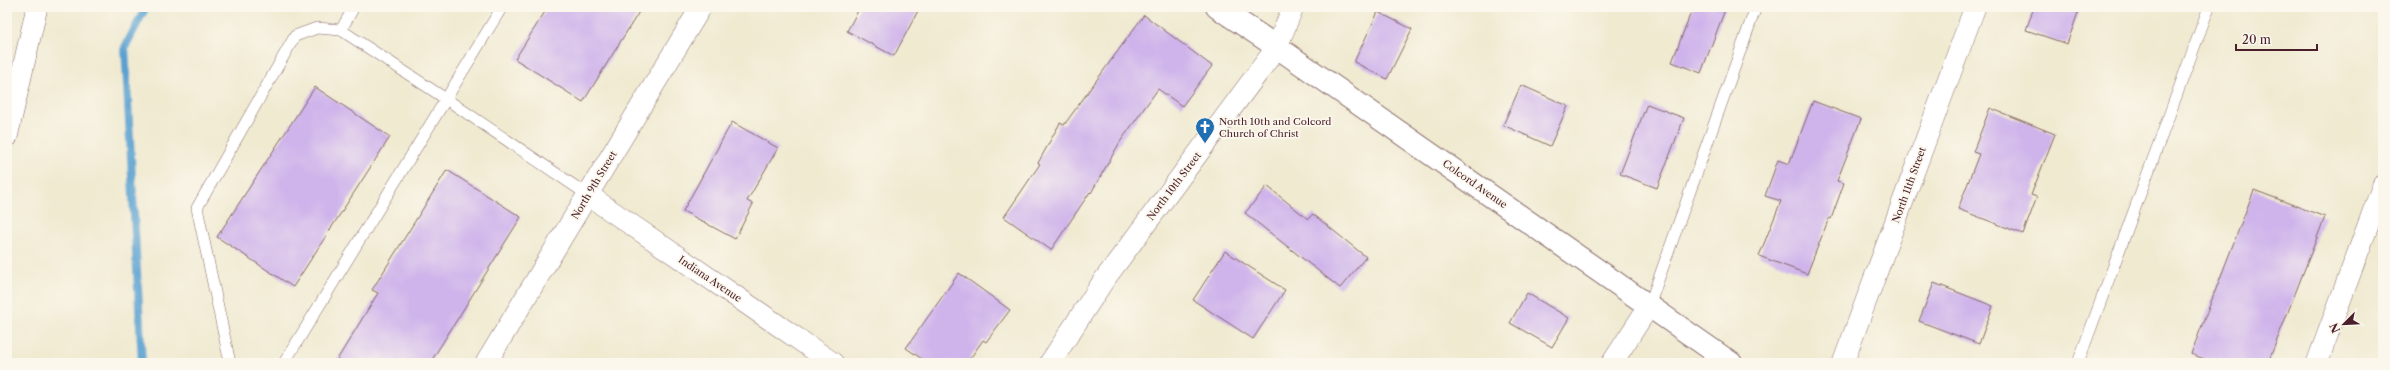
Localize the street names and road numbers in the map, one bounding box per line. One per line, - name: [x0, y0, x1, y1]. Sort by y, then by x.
- street label: North 11th Street: [1889, 145, 1929, 225]
- street label: North 9th Street: [568, 148, 620, 222]
- street label: North 10th Street: [1144, 149, 1204, 223]
- street label: Colcord Avenue: [1440, 157, 1510, 211]
- street label: Indiana Avenue: [676, 253, 744, 305]

